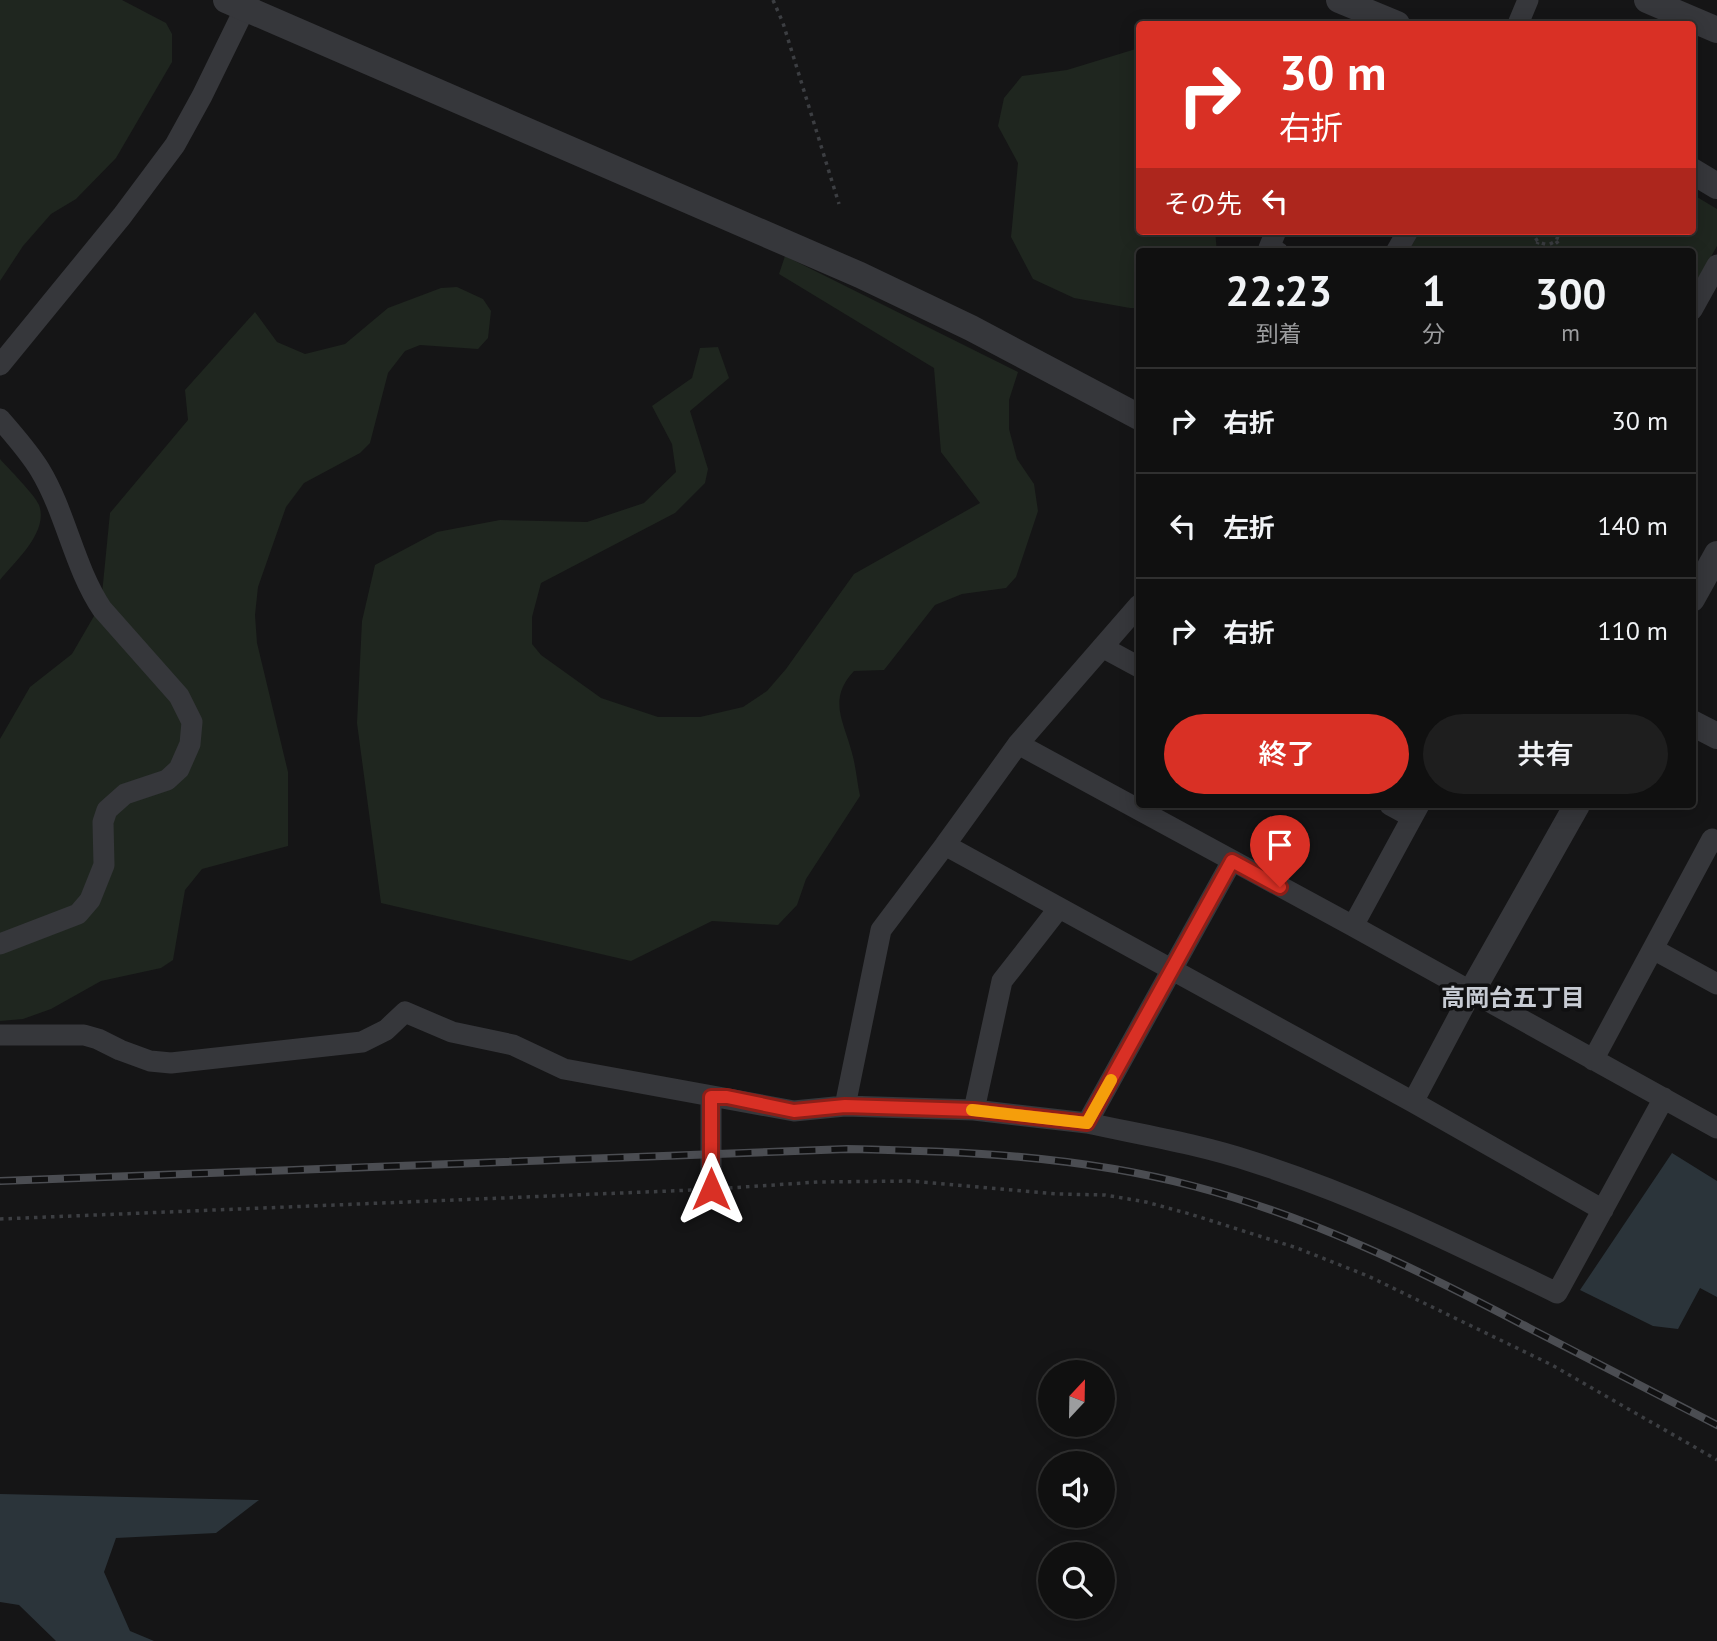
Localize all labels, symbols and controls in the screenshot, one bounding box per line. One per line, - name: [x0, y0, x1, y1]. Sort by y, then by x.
- text: 30 m: [1279, 40, 1386, 104]
- icon: right: [1164, 49, 1255, 140]
- text: 右折: [1279, 106, 1343, 148]
- icon: left: [1256, 182, 1294, 220]
- text: その先: [1164, 187, 1242, 220]
- text: 22:23: [1226, 263, 1332, 318]
- text: 1: [1422, 263, 1445, 318]
- text: 300: [1535, 266, 1606, 321]
- text: m: [1561, 318, 1580, 347]
- text: 到着: [1256, 319, 1302, 348]
- text: 分: [1422, 319, 1445, 348]
- icon: right: [1164, 402, 1202, 440]
- text: 30 m: [1612, 404, 1668, 437]
- text: 右折: [1223, 406, 1275, 439]
- icon: left: [1164, 507, 1202, 545]
- text: 140 m: [1597, 509, 1668, 542]
- text: 左折: [1223, 511, 1275, 544]
- icon: right: [1164, 612, 1202, 650]
- text: 110 m: [1597, 614, 1668, 647]
- text: 右折: [1223, 616, 1275, 649]
- button: 終了: [1164, 714, 1409, 794]
- button: 共有: [1423, 714, 1668, 794]
- pin: [1250, 815, 1310, 887]
- icon: arrive: [1261, 826, 1299, 864]
- district label: 高岡台五丁目: [1441, 982, 1585, 1013]
- position arrow: [674, 1152, 748, 1226]
- north arrow: [1038, 1360, 1115, 1437]
- map controls: [1038, 1360, 1115, 1619]
- button: sound: [1038, 1451, 1115, 1528]
- button: search: [1038, 1542, 1115, 1619]

